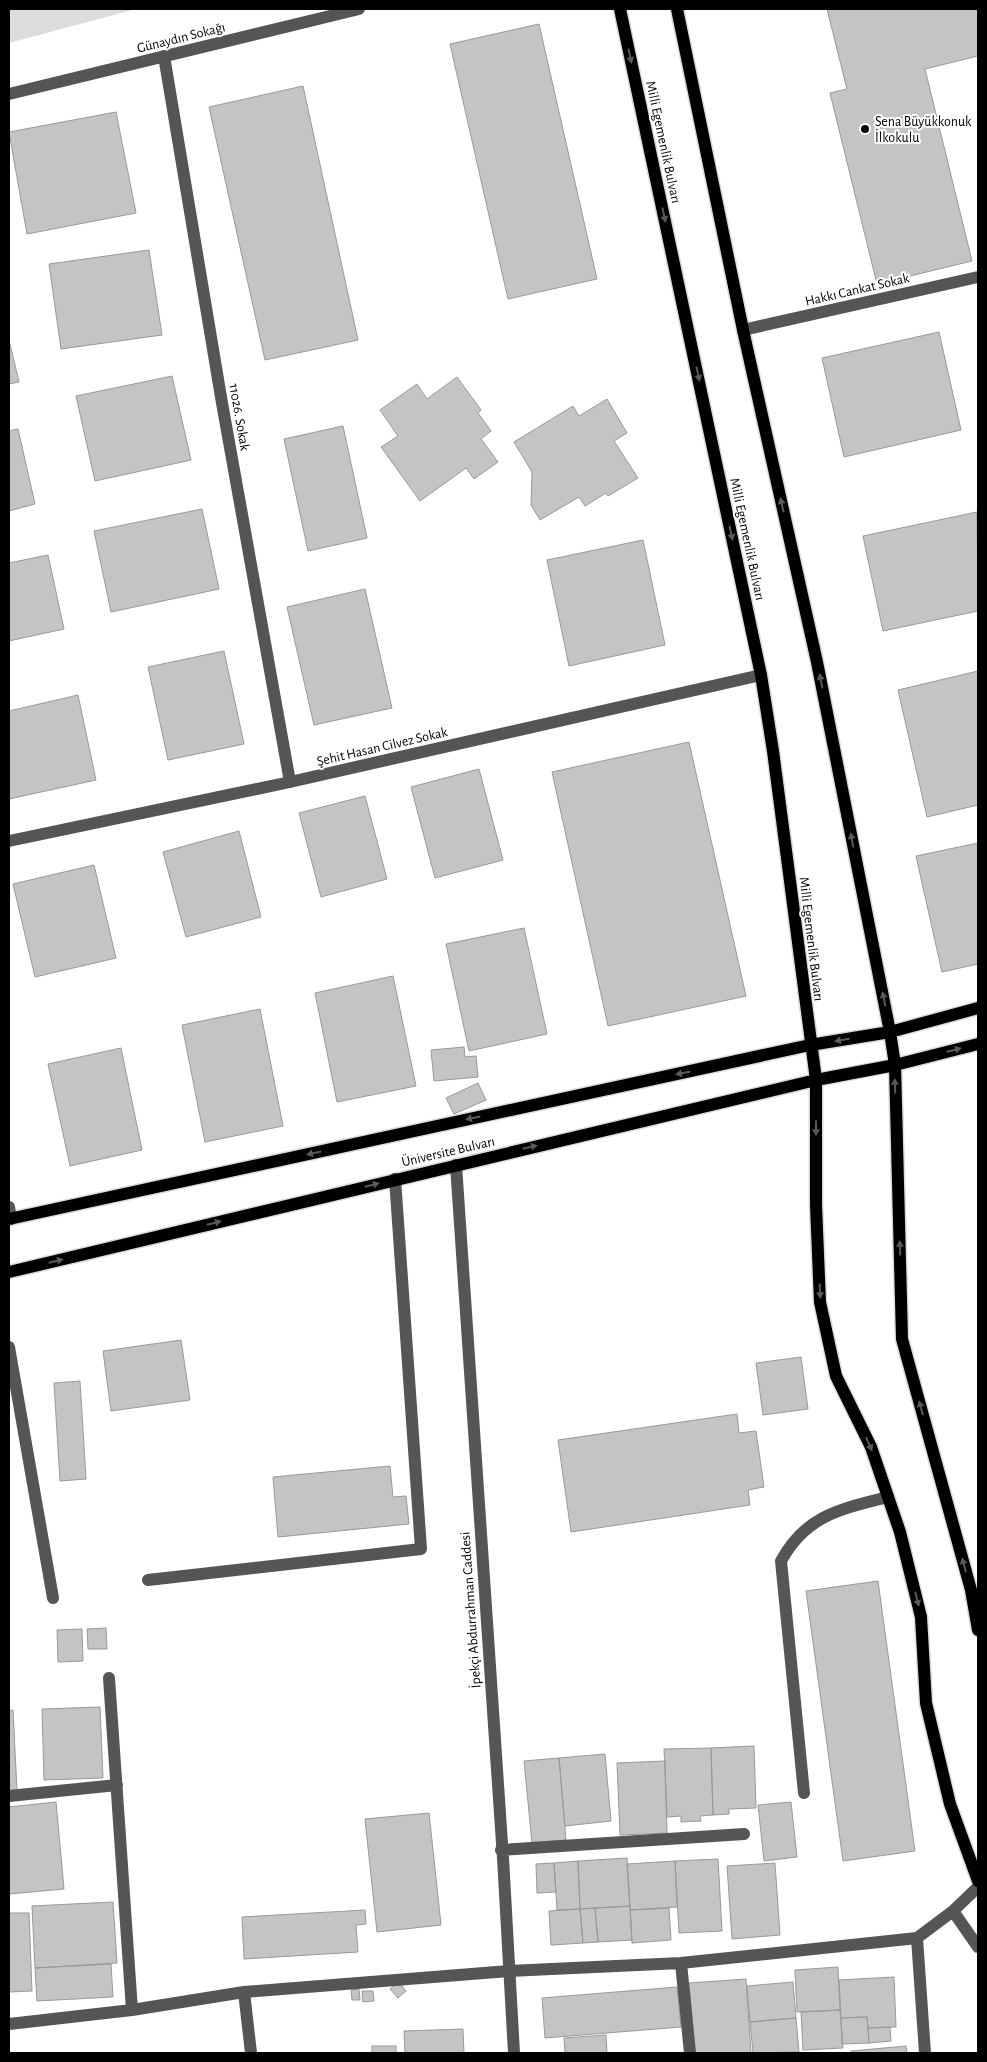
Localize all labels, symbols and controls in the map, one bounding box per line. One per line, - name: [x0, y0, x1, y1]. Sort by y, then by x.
- street label: Günaydın Sokağı: [136, 20, 227, 56]
- one-way arrow: [627, 49, 635, 65]
- street label: Milli Egemenlik Bulvarı: [643, 80, 683, 205]
- place label: Sena Büyükkonuk İlkokulu: [875, 115, 972, 145]
- marker: Sena Büyükkonuk İlkokulu: [859, 123, 871, 135]
- one-way arrow: [661, 208, 669, 224]
- street label: Hakkı Cankat Sokak: [804, 271, 911, 309]
- one-way arrow: [694, 367, 702, 382]
- street label: 11026. Sokak: [226, 383, 252, 452]
- street label: Milli Egemenlik Bulvarı: [727, 477, 767, 602]
- one-way arrow: [778, 497, 786, 512]
- one-way arrow: [728, 526, 736, 542]
- one-way arrow: [817, 673, 825, 688]
- street label: Şehit Hasan Cilvez Sokak: [316, 725, 449, 769]
- one-way arrow: [848, 832, 856, 848]
- street label: Milli Egemenlik Bulvarı: [796, 876, 826, 1002]
- one-way arrow: [879, 991, 887, 1007]
- one-way arrow: [833, 1036, 849, 1044]
- one-way arrow: [946, 1046, 961, 1054]
- one-way arrow: [675, 1069, 690, 1077]
- one-way arrow: [891, 1078, 899, 1094]
- one-way arrow: [465, 1114, 480, 1122]
- one-way arrow: [812, 1121, 820, 1137]
- street label: Üniversite Bulvarı: [399, 1131, 496, 1170]
- one-way arrow: [523, 1143, 538, 1151]
- one-way arrow: [306, 1149, 321, 1157]
- one-way arrow: [365, 1181, 380, 1189]
- one-way arrow: [207, 1219, 222, 1227]
- one-way arrow: [896, 1240, 904, 1256]
- one-way arrow: [49, 1257, 64, 1265]
- one-way arrow: [816, 1283, 824, 1299]
- one-way arrow: [917, 1401, 925, 1416]
- one-way arrow: [865, 1437, 873, 1451]
- street label: İpekçi Abdurrahman Caddesi: [456, 1531, 483, 1689]
- one-way arrow: [960, 1558, 968, 1573]
- one-way arrow: [913, 1592, 921, 1607]

